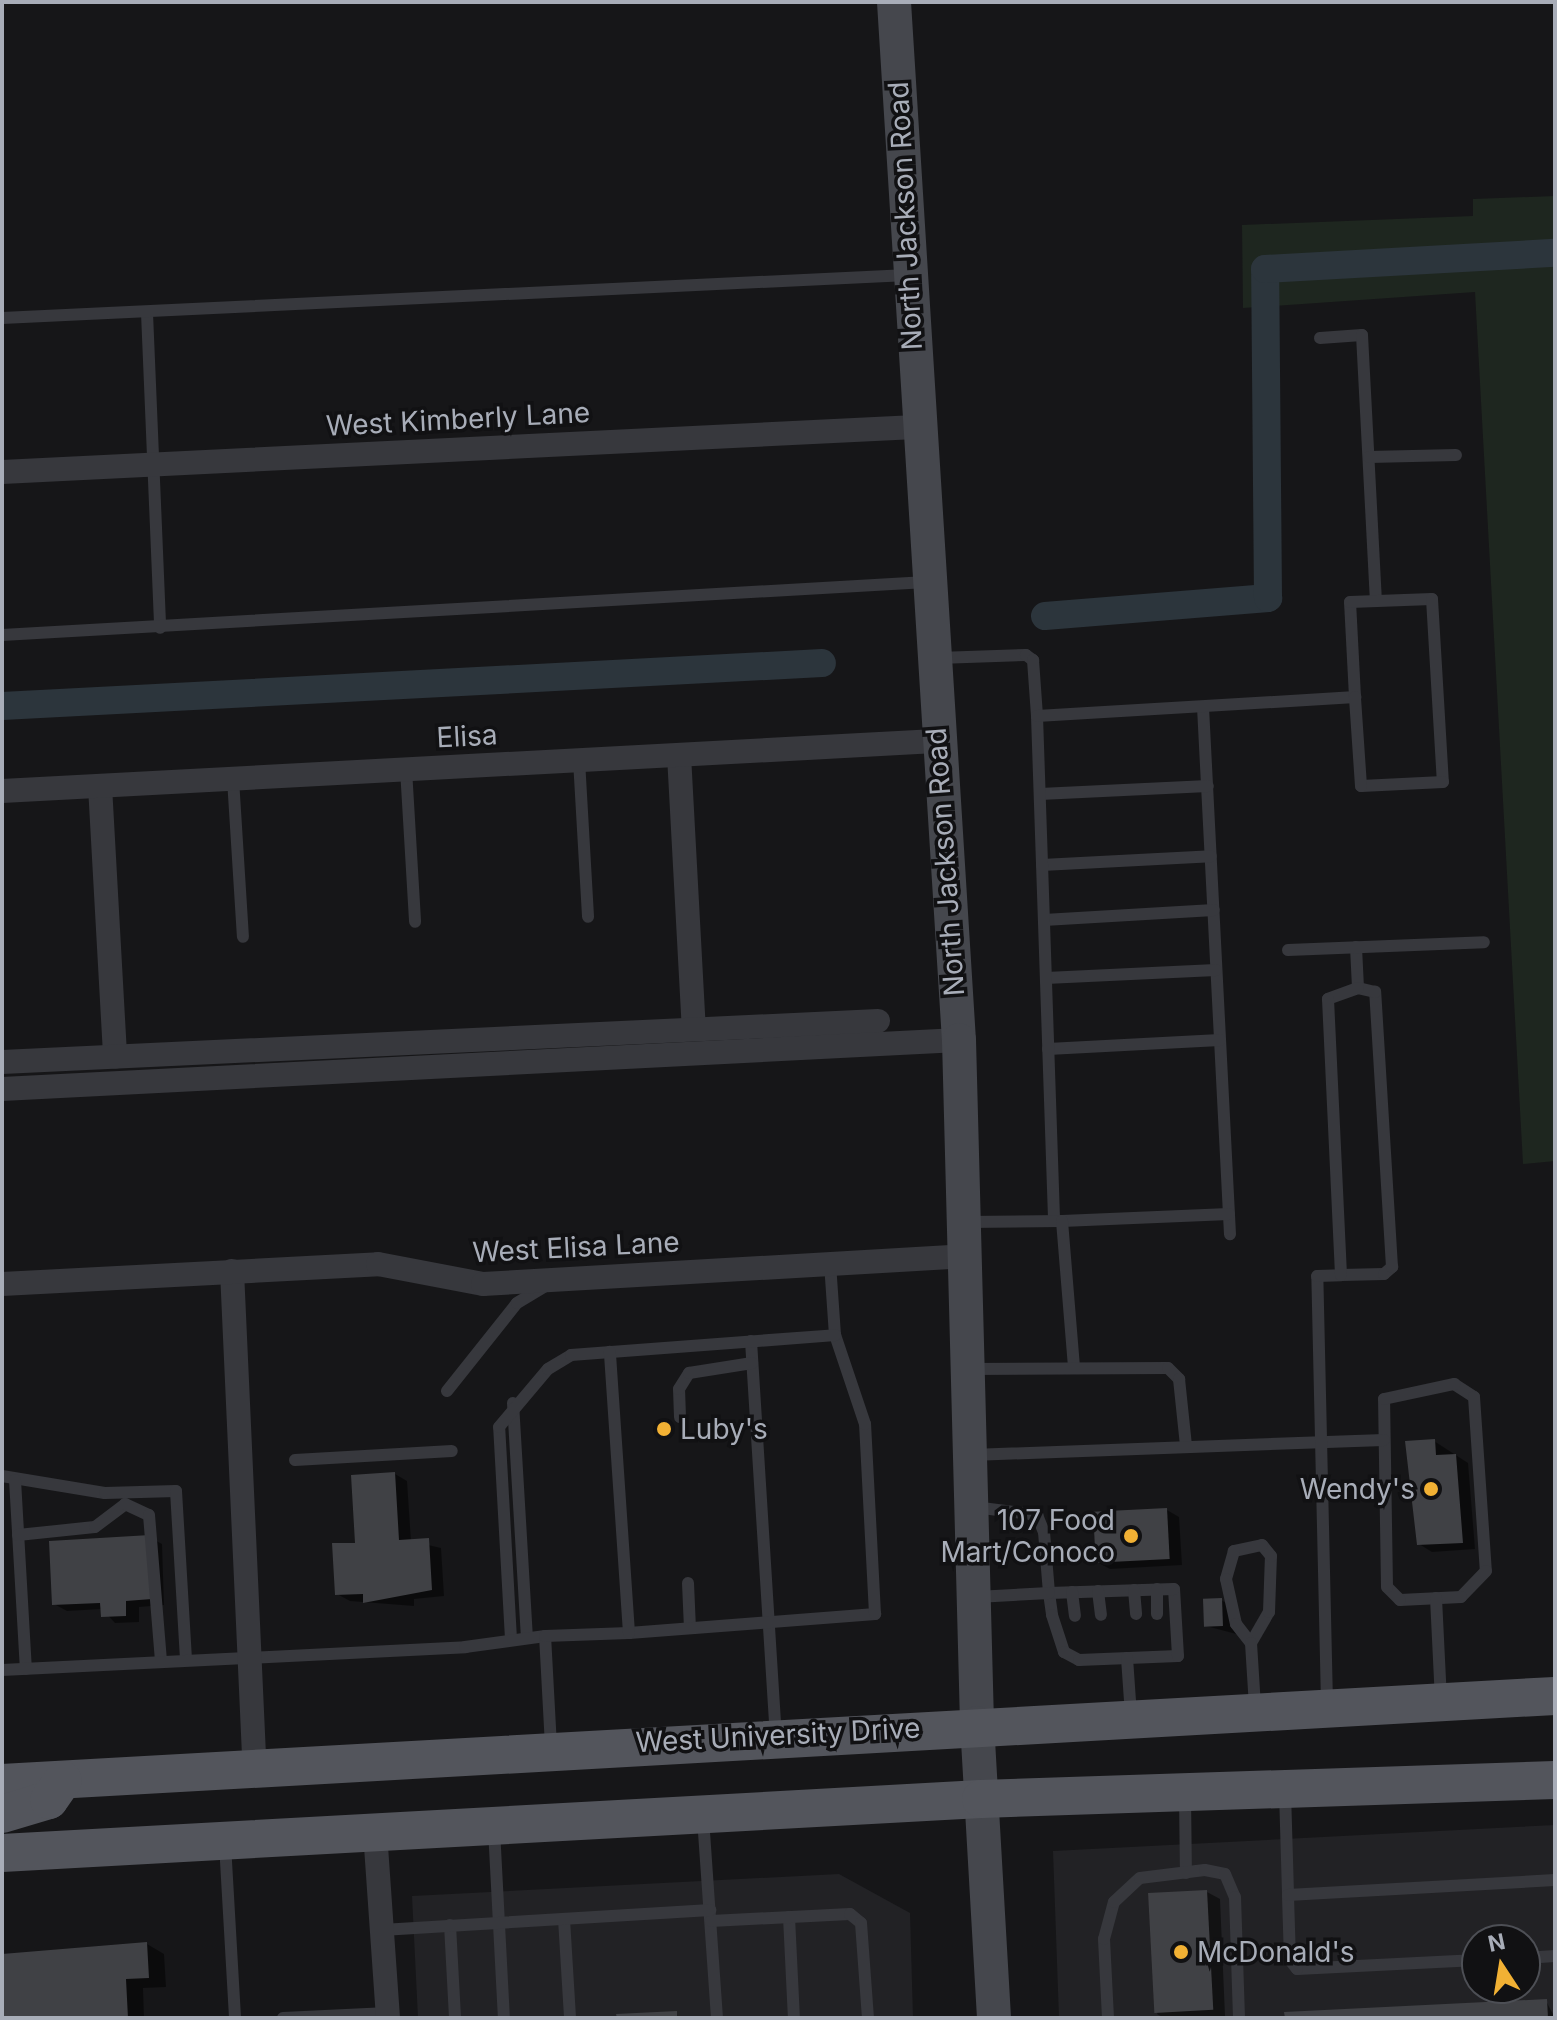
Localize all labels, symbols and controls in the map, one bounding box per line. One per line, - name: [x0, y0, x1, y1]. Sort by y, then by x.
- street label: North Jackson Road: [881, 81, 929, 351]
- street label: West Kimberly Lane: [325, 395, 591, 443]
- street label: Elisa: [436, 718, 498, 754]
- street label: North Jackson Road: [919, 727, 971, 997]
- street label: West Elisa Lane: [472, 1225, 680, 1269]
- place label: Luby's: [680, 1412, 768, 1446]
- marker: Luby's: [655, 1420, 673, 1438]
- place label: Wendy's: [1300, 1472, 1415, 1506]
- marker: Wendy's: [1422, 1480, 1440, 1498]
- place label: 107 Food Mart/Conoco: [940, 1503, 1115, 1569]
- marker: 107 Food Mart/Conoco: [1122, 1527, 1140, 1545]
- street label: West University Drive: [635, 1711, 921, 1759]
- north arrow: [1461, 1924, 1541, 2004]
- text: N: [1486, 1928, 1507, 1957]
- place label: McDonald's: [1197, 1935, 1355, 1969]
- marker: McDonald's: [1172, 1943, 1190, 1961]

